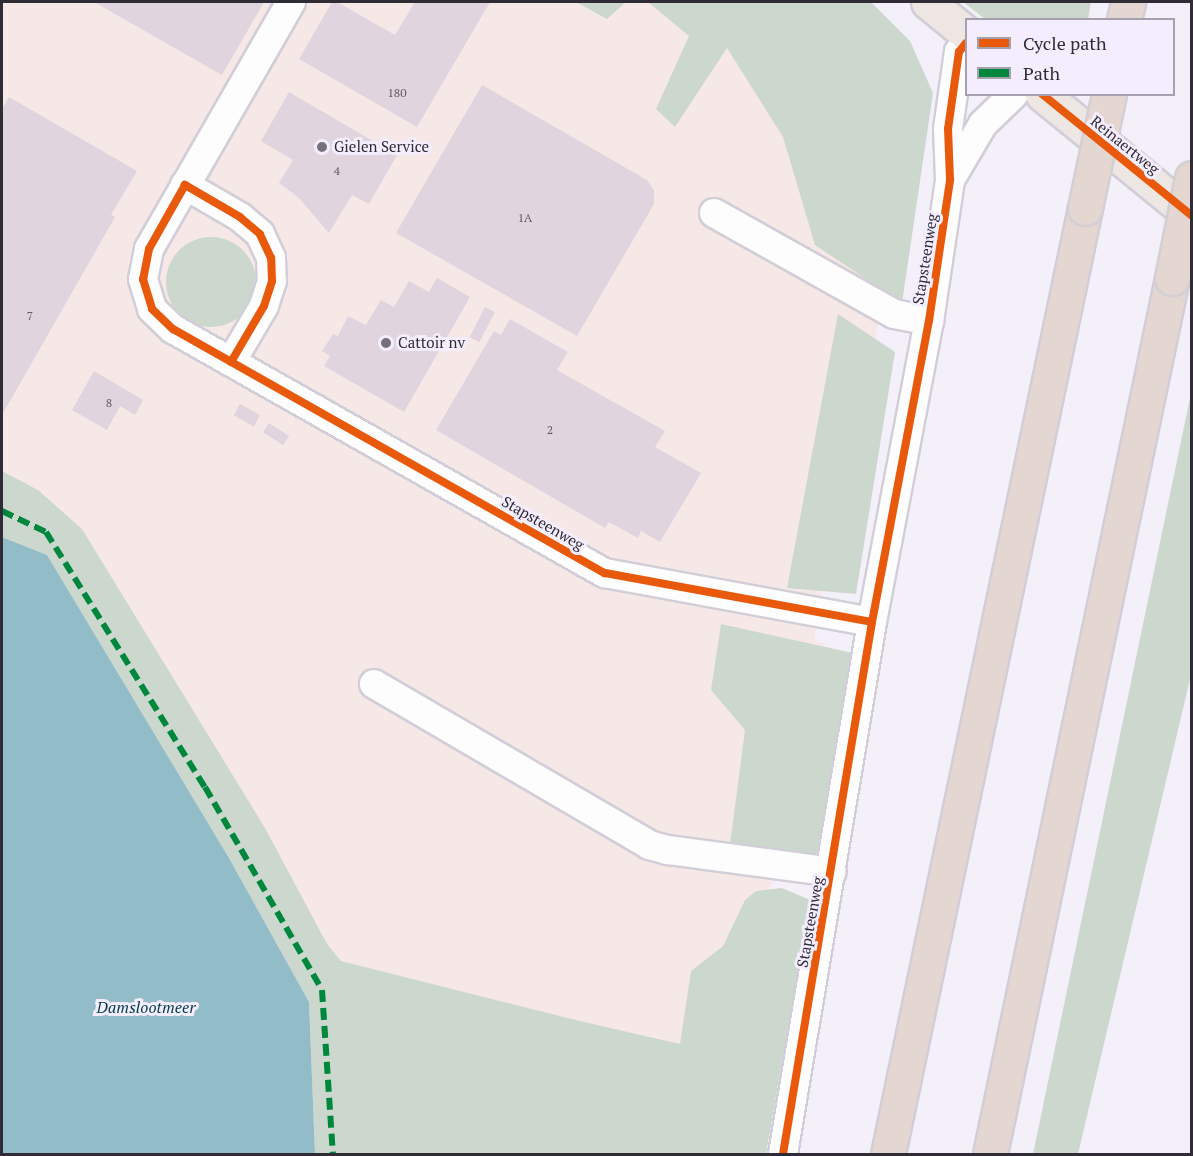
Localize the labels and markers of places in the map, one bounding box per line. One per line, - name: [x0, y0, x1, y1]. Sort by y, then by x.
- place label: Gielen Service: [334, 138, 429, 156]
- marker: Gielen Service: [315, 140, 329, 154]
- place label: Cattoir nv: [398, 334, 465, 352]
- marker: Cattoir nv: [379, 336, 393, 350]

